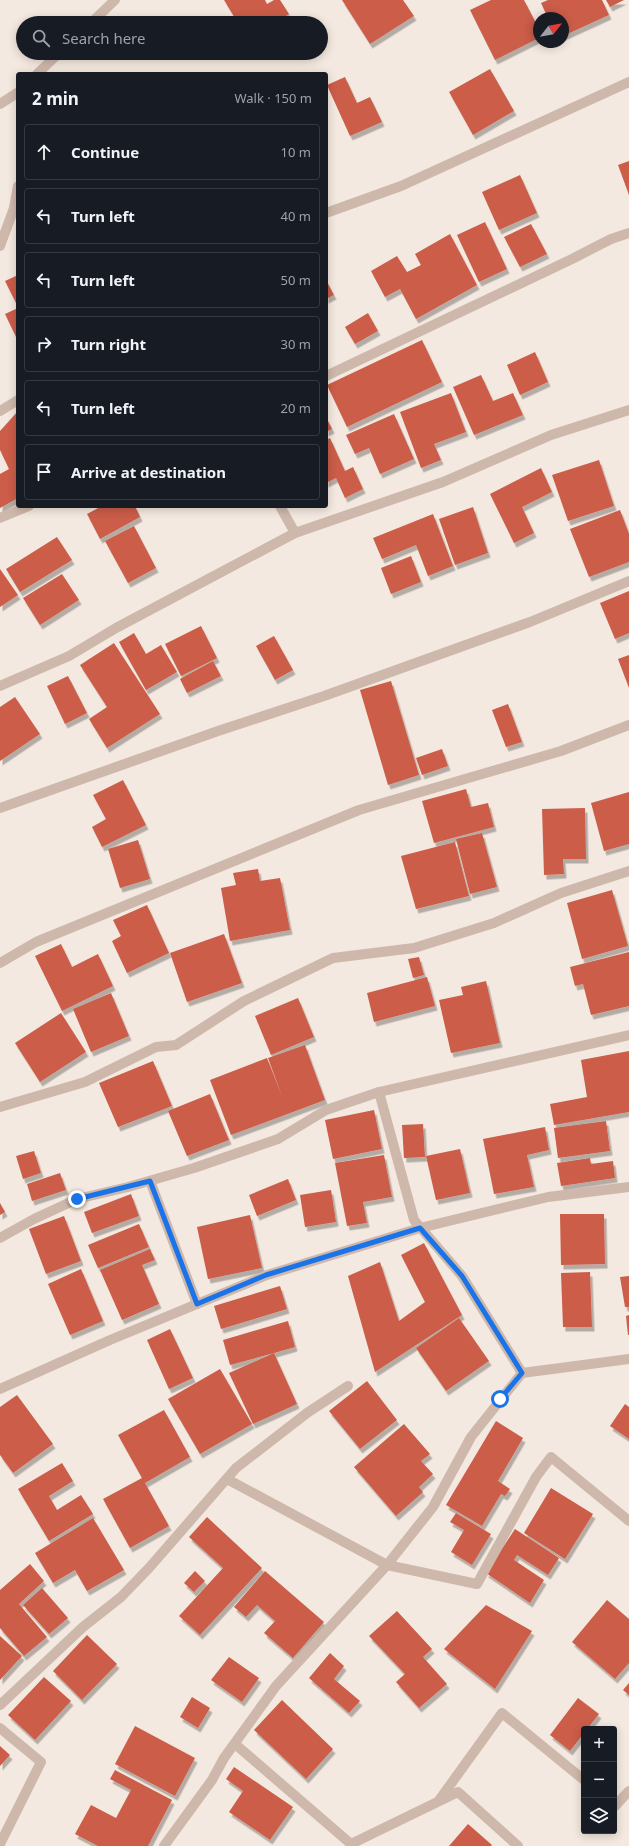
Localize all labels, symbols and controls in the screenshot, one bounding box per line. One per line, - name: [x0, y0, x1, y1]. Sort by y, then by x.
- north arrow: [533, 12, 569, 48]
- search box: [16, 16, 328, 60]
- icon: search: [30, 27, 52, 49]
- text: Search here: [62, 28, 145, 48]
- text: 2 min: [32, 87, 79, 110]
- text: Walk · 150 m: [234, 89, 312, 107]
- icon: ahead: [33, 141, 55, 163]
- text: Continue: [71, 142, 139, 162]
- text: 10 m: [281, 143, 311, 161]
- icon: left: [33, 205, 55, 227]
- text: Turn left: [71, 206, 135, 226]
- text: 40 m: [281, 207, 311, 225]
- icon: left: [33, 269, 55, 291]
- text: Turn left: [71, 270, 135, 290]
- text: 50 m: [281, 271, 311, 289]
- icon: right: [33, 333, 55, 355]
- text: Turn right: [71, 334, 146, 354]
- text: 30 m: [281, 335, 311, 353]
- icon: left: [33, 397, 55, 419]
- text: Turn left: [71, 398, 135, 418]
- text: 20 m: [281, 399, 311, 417]
- icon: arrive: [33, 461, 55, 483]
- text: Arrive at destination: [71, 462, 226, 482]
- route end: [68, 1190, 86, 1208]
- route start: [491, 1390, 509, 1408]
- map controls: [581, 1726, 617, 1834]
- button: +: [581, 1726, 617, 1762]
- button: −: [581, 1762, 617, 1798]
- button: layers: [581, 1798, 617, 1834]

